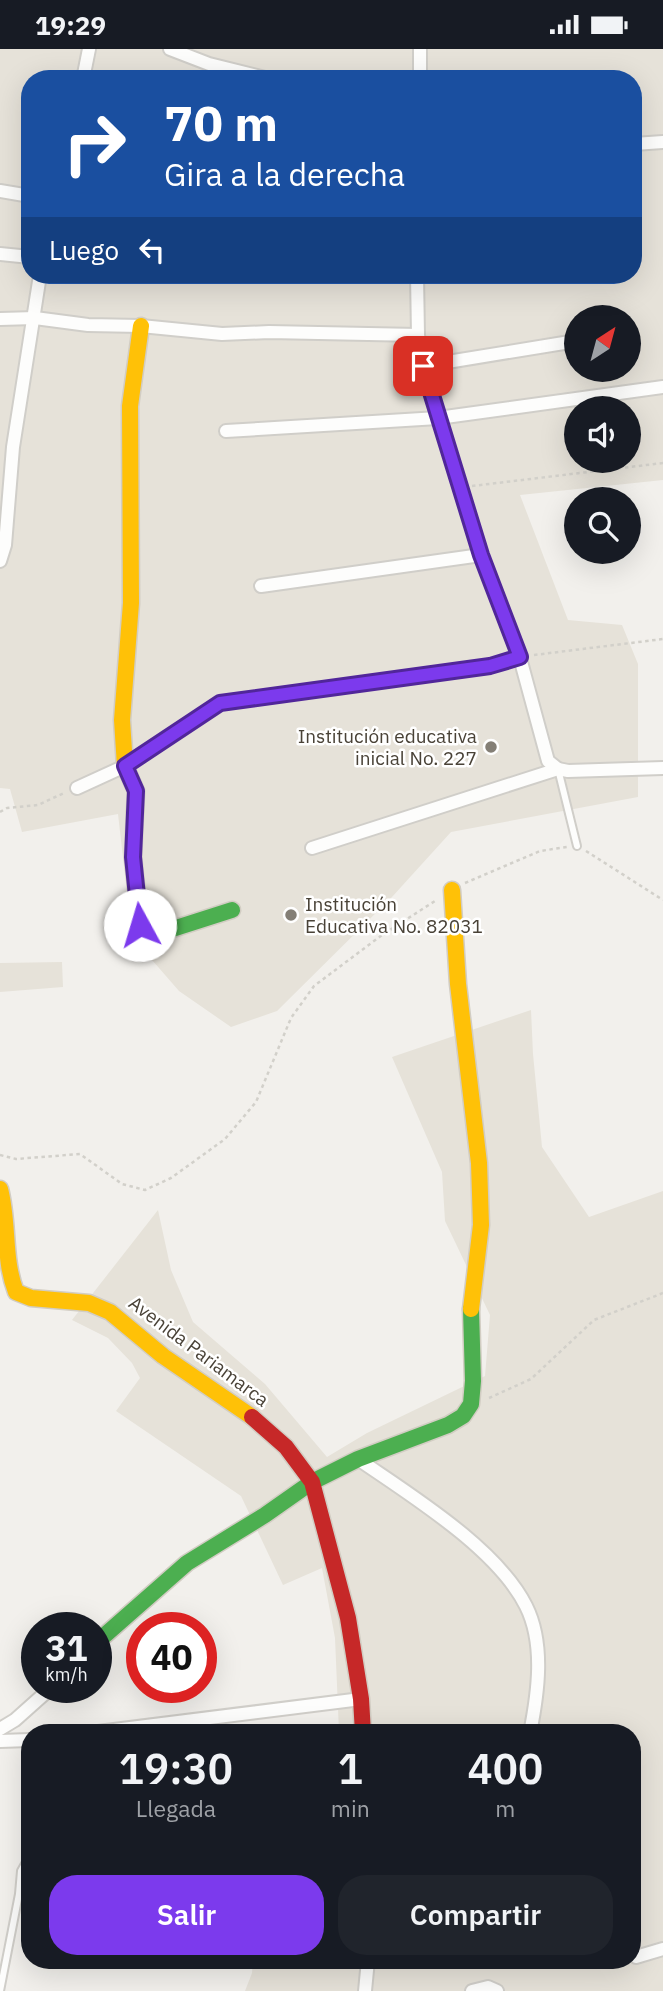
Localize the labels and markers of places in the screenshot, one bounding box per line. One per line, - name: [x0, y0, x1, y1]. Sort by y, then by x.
- pin: [393, 336, 453, 396]
- place label: Institución educativa inicial No. 227: [298, 724, 477, 770]
- marker: Institución educativa inicial No. 227: [483, 739, 499, 755]
- place label: Institución Educativa No. 82031: [305, 892, 483, 938]
- marker: Institución Educativa No. 82031: [283, 907, 299, 923]

